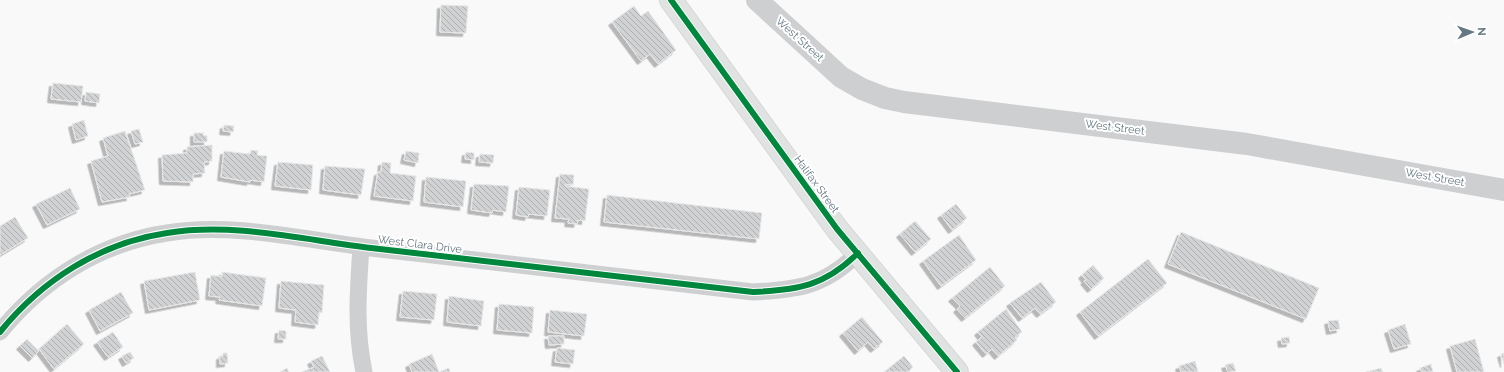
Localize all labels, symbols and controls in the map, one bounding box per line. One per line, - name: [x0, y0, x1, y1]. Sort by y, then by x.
- north arrow: [1452, 12, 1492, 52]
- street label: West Street: [773, 15, 826, 64]
- text: N: [1475, 27, 1488, 36]
- street label: West Street: [1085, 117, 1146, 138]
- street label: Halifax Street: [791, 153, 842, 216]
- street label: West Street: [1404, 166, 1466, 189]
- street label: West Clara Drive: [377, 233, 463, 256]

